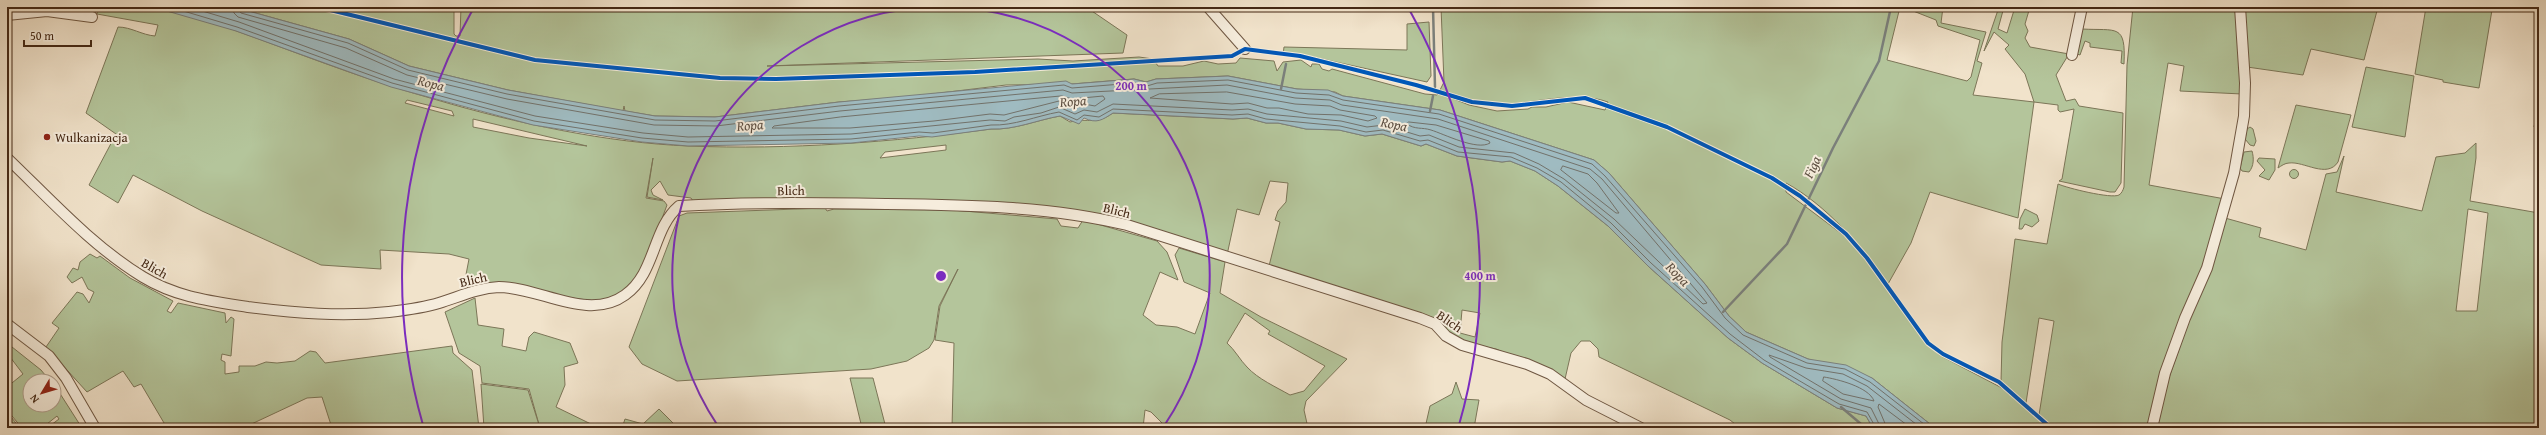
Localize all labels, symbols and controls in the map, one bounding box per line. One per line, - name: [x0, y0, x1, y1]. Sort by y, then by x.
- scale bar: [24, 22, 91, 48]
- text: 50 m: [30, 27, 54, 44]
- water label: Ropa: [415, 70, 447, 96]
- text: 200 m: [1115, 77, 1148, 94]
- water label: Ropa: [1058, 90, 1088, 112]
- water label: Ropa: [1378, 111, 1410, 136]
- water label: Ropa: [735, 114, 765, 136]
- place label: Wulkanizacja: [55, 128, 129, 147]
- marker: Wulkanizacja: [42, 132, 52, 142]
- water label: Figa: [1798, 152, 1826, 182]
- street label: Blich: [777, 181, 806, 200]
- street label: Blich: [1101, 198, 1133, 223]
- street label: Blich: [138, 253, 172, 284]
- water label: Ropa: [1661, 257, 1695, 291]
- street label: Blich: [458, 267, 489, 292]
- text: 400 m: [1464, 267, 1497, 284]
- centre of rings: [934, 269, 948, 283]
- street label: Blich: [1433, 306, 1467, 337]
- north arrow: [22, 373, 62, 413]
- text: N: [25, 391, 43, 407]

